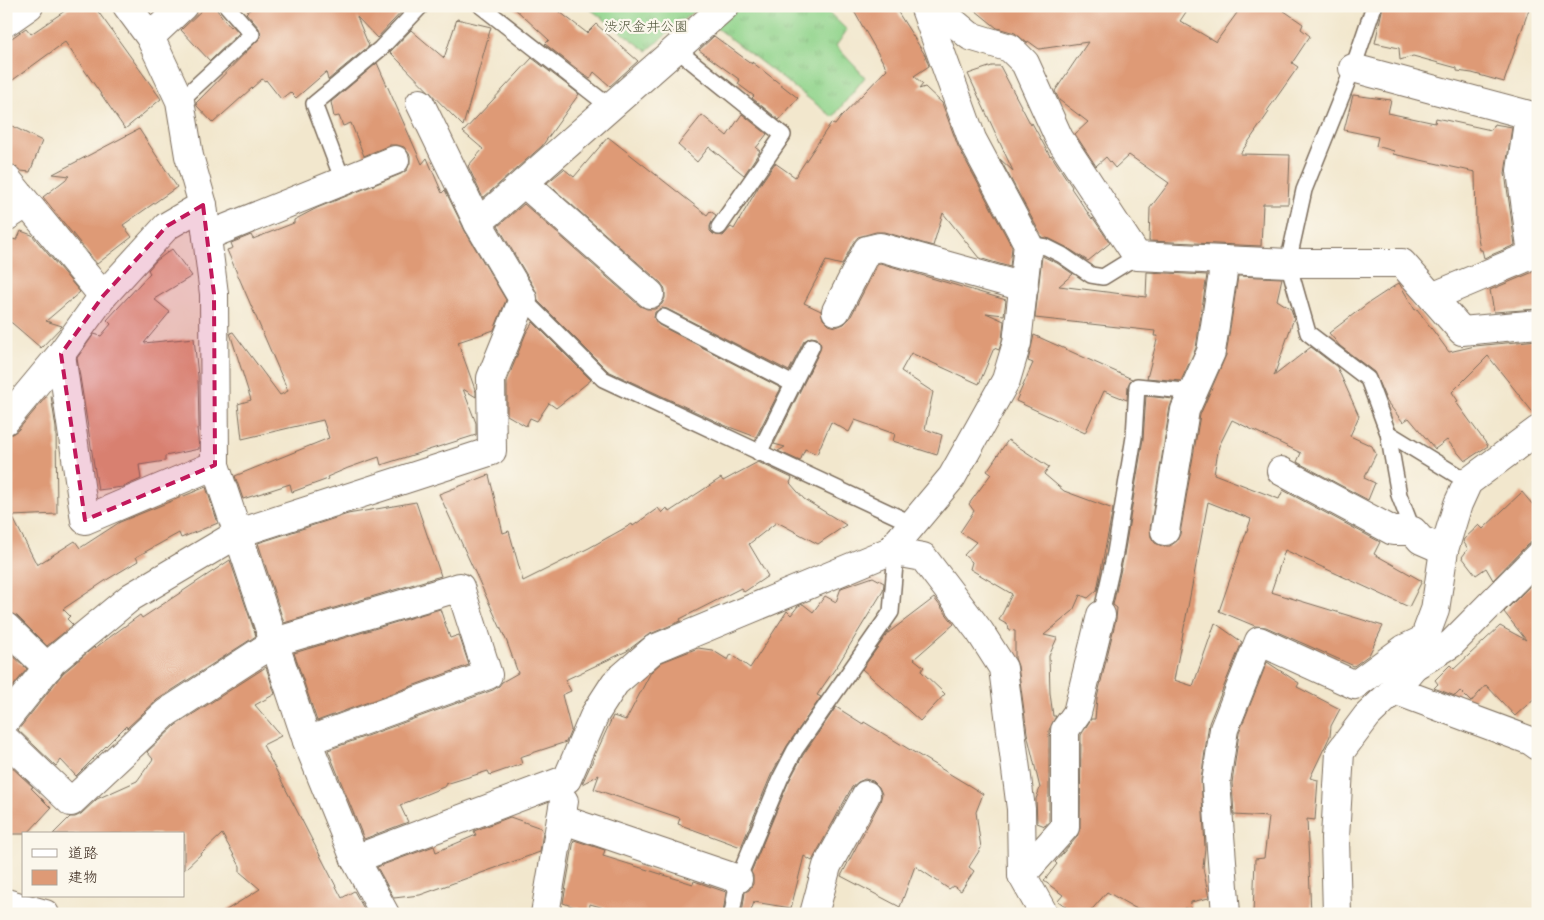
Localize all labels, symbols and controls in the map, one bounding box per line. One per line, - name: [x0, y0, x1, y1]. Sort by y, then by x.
- park label: 渋沢金井公園: [604, 18, 688, 35]
- legend: [22, 832, 185, 898]
- text: 道路: [68, 844, 98, 862]
- text: 建物: [68, 868, 98, 886]

